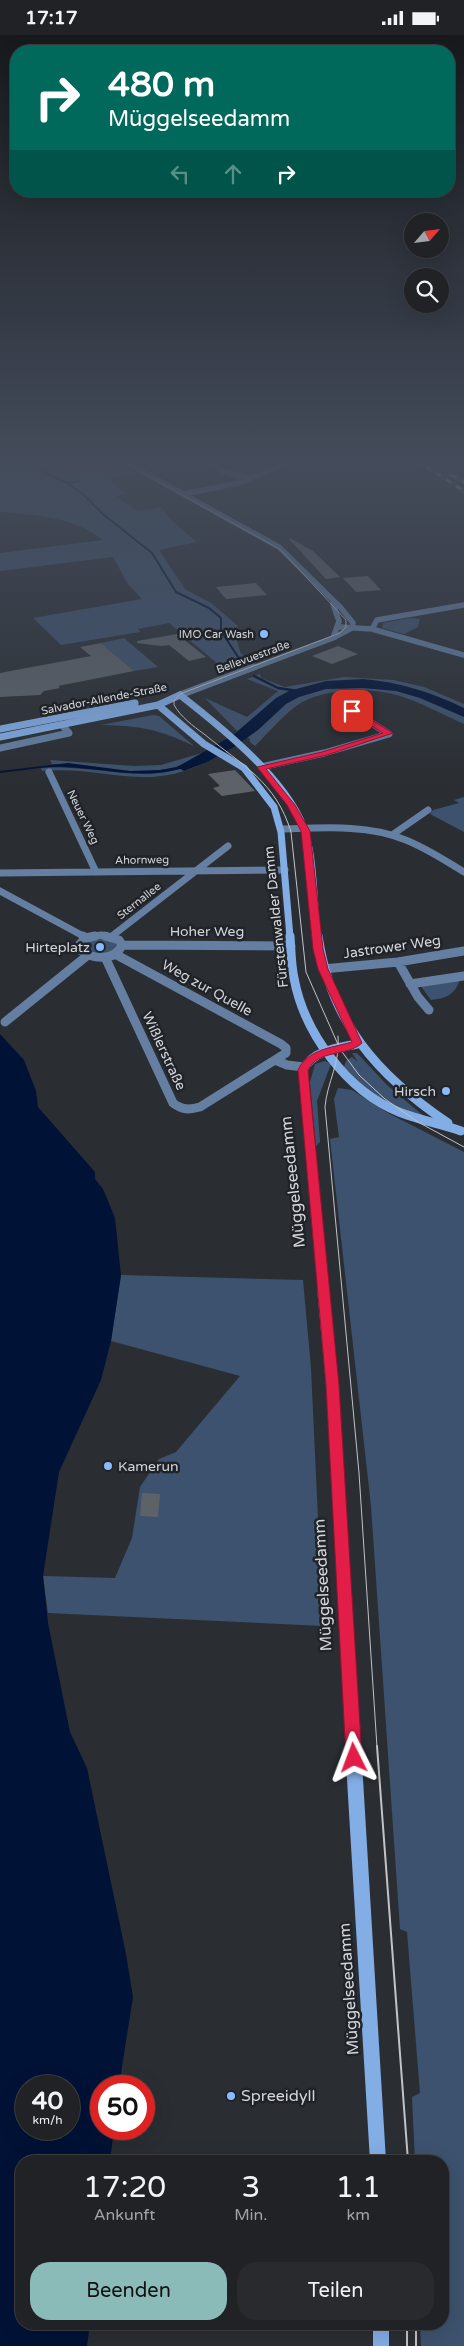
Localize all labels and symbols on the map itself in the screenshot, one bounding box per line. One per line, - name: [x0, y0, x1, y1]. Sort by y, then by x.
- north arrow: [404, 213, 449, 257]
- place label: IMO Car Wash: [179, 628, 254, 641]
- marker: IMO Car Wash: [258, 628, 270, 640]
- street label: Bellevuestraße: [215, 638, 291, 676]
- street label: Salvador-Allende-Straße: [40, 680, 168, 718]
- pin: [331, 690, 373, 732]
- street label: Neuer Weg: [64, 788, 102, 846]
- street label: Fürstenwalder Damm: [260, 845, 292, 989]
- street label: Ahornweg: [115, 853, 169, 867]
- street label: Sternallee: [115, 880, 163, 922]
- street label: Hoher Weg: [170, 923, 244, 940]
- street label: Jastrower Weg: [342, 932, 442, 962]
- place label: Hirteplatz: [25, 939, 90, 956]
- marker: Hirteplatz: [94, 941, 106, 953]
- street label: Weg zur Quelle: [159, 956, 255, 1020]
- street label: Wißlerstraße: [138, 1009, 190, 1093]
- place label: Hirsch: [394, 1083, 436, 1100]
- marker: Hirsch: [440, 1085, 452, 1097]
- street label: Müggelseedamm: [276, 1115, 310, 1249]
- place label: Kamerun: [118, 1458, 178, 1475]
- marker: Kamerun: [102, 1460, 114, 1472]
- street label: Müggelseedamm: [310, 1518, 336, 1652]
- position arrow: [327, 1731, 379, 1783]
- street label: Müggelseedamm: [334, 1922, 364, 2056]
- speed limit sign: 50: [90, 2075, 155, 2140]
- place label: Spreeidyll: [241, 2086, 315, 2106]
- marker: Spreeidyll: [225, 2090, 237, 2102]

